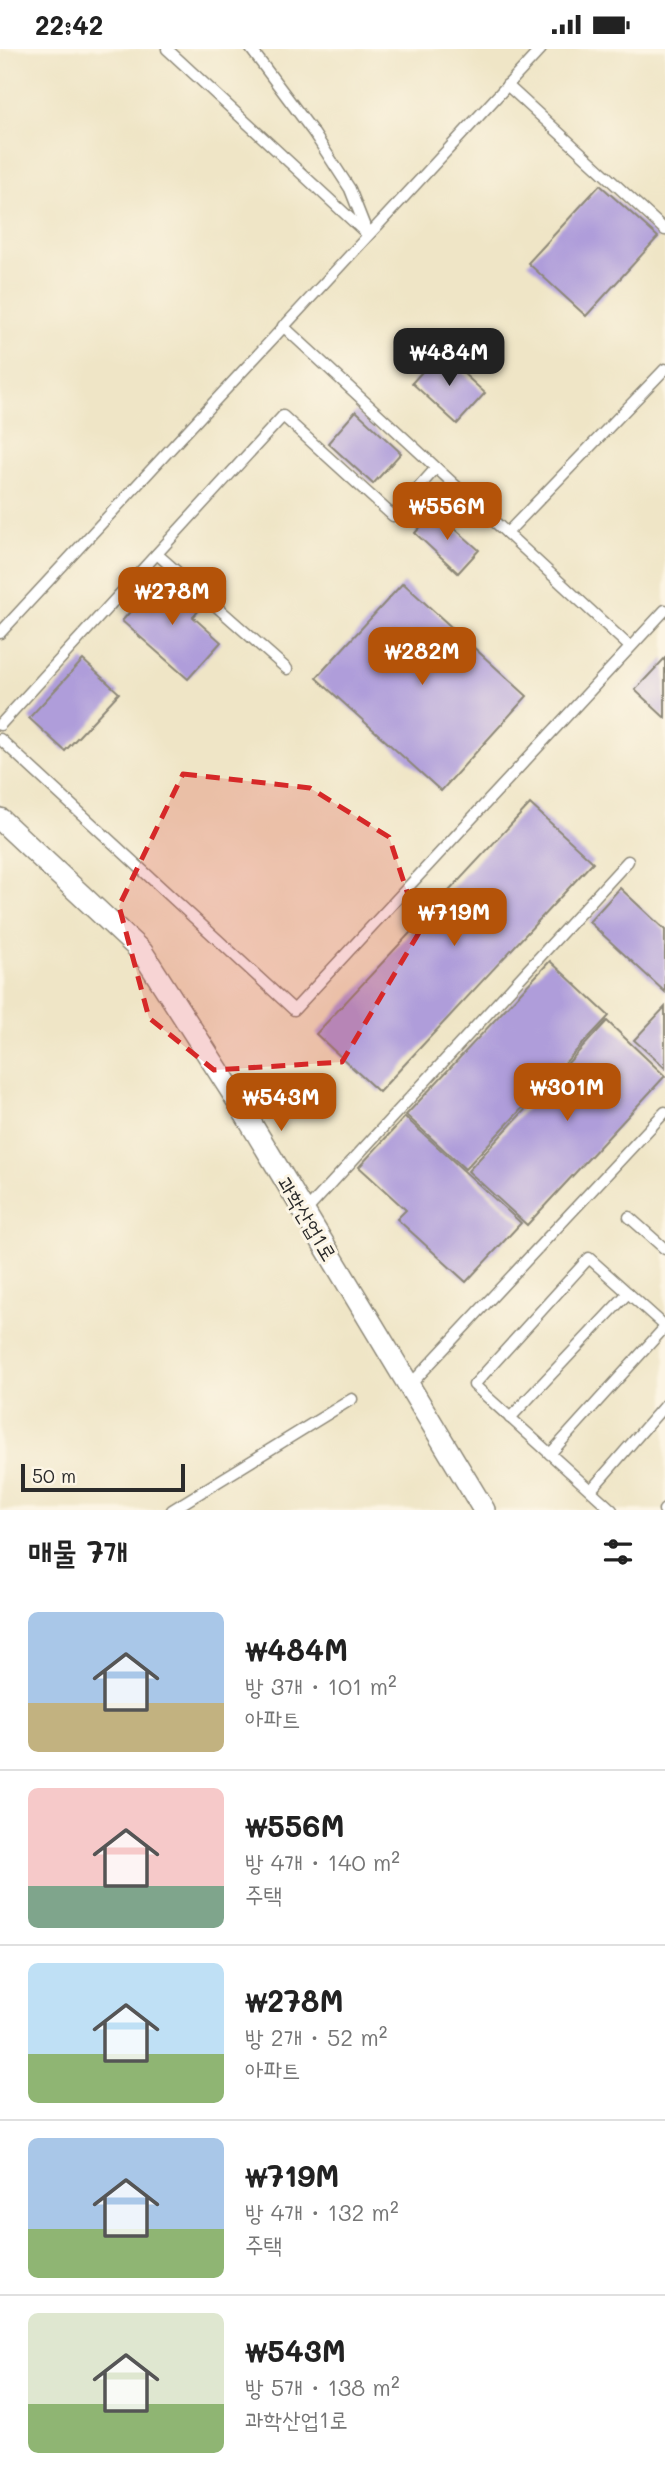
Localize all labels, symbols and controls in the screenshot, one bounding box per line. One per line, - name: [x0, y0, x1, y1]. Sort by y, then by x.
- text: 22:42: [35, 8, 103, 42]
- pin: ₩484M: [400, 329, 498, 388]
- text: ₩484M: [409, 336, 489, 366]
- pin: ₩556M: [398, 483, 496, 542]
- text: ₩556M: [409, 490, 485, 520]
- pin: ₩278M: [123, 567, 221, 627]
- text: ₩278M: [134, 575, 210, 605]
- pin: ₩282M: [373, 627, 471, 687]
- text: ₩282M: [384, 635, 460, 665]
- pin: ₩719M: [405, 888, 503, 948]
- text: ₩719M: [418, 896, 490, 926]
- pin: ₩301M: [518, 1063, 616, 1123]
- text: ₩301M: [530, 1071, 604, 1101]
- pin: ₩543M: [232, 1073, 330, 1133]
- text: ₩543M: [242, 1081, 320, 1111]
- street label: 과학산업1로: [272, 1171, 344, 1265]
- scale bar: [21, 1461, 186, 1493]
- text: 50 m: [32, 1463, 76, 1488]
- text: 매물 7개: [28, 1531, 128, 1571]
- icon: filters: [599, 1533, 637, 1571]
- text: ₩484M: [245, 1629, 348, 1669]
- icon: home: [84, 1640, 168, 1724]
- text: 방 3개 · 101 m²: [245, 1671, 397, 1701]
- text: 아파트: [245, 1703, 301, 1733]
- text: ₩556M: [245, 1805, 345, 1845]
- icon: home: [84, 1816, 168, 1900]
- text: 방 4개 · 140 m²: [245, 1847, 400, 1877]
- text: 주택: [245, 1879, 282, 1909]
- text: ₩278M: [245, 1980, 344, 2020]
- icon: home: [84, 1991, 168, 2075]
- text: 방 2개 · 52 m²: [245, 2022, 388, 2052]
- text: 아파트: [245, 2054, 301, 2084]
- text: ₩719M: [245, 2155, 340, 2195]
- icon: home: [84, 2166, 168, 2250]
- text: 방 4개 · 132 m²: [245, 2197, 399, 2227]
- text: 주택: [245, 2229, 282, 2259]
- text: ₩543M: [245, 2330, 346, 2370]
- icon: home: [84, 2341, 168, 2425]
- text: 방 5개 · 138 m²: [245, 2372, 400, 2402]
- text: 과학산업1로: [245, 2404, 348, 2434]

